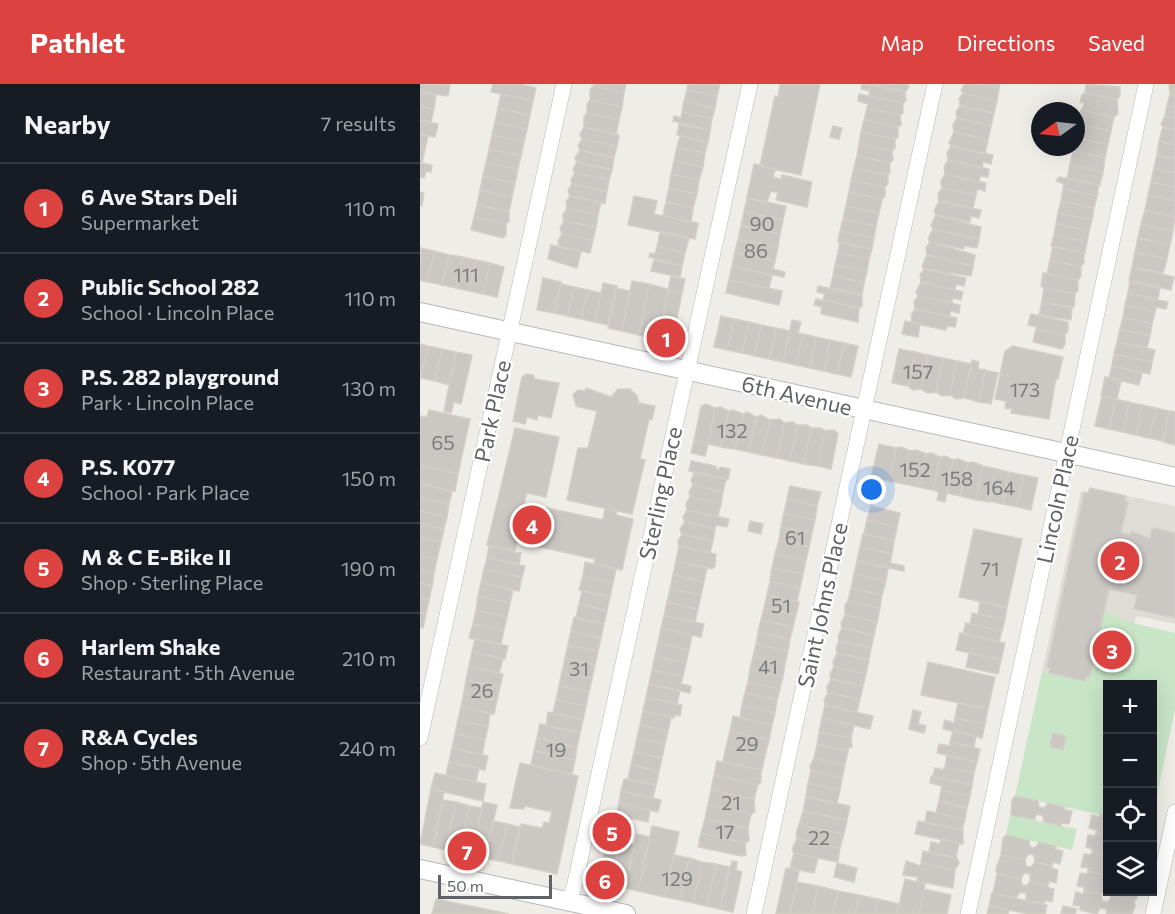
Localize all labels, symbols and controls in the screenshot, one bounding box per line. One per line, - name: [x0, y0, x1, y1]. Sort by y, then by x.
- text: Pathlet: [30, 25, 125, 59]
- text: Map: [881, 30, 924, 55]
- text: Directions: [957, 30, 1055, 55]
- text: Saved: [1088, 30, 1145, 55]
- north arrow: [1031, 102, 1085, 156]
- text: Nearby: [24, 108, 111, 139]
- text: 7 results: [321, 111, 396, 135]
- text: 6 Ave Stars Deli: [81, 183, 238, 210]
- text: 1: [39, 196, 48, 220]
- text: 110 m: [345, 196, 396, 220]
- text: Supermarket: [81, 210, 199, 234]
- house number: 90: [749, 211, 775, 235]
- house number: 86: [744, 238, 768, 262]
- house number: 111: [453, 262, 479, 286]
- text: Public School 282: [81, 273, 259, 300]
- text: 2: [38, 286, 49, 310]
- text: 110 m: [345, 286, 396, 310]
- text: School · Lincoln Place: [81, 300, 274, 324]
- pin: 1: [646, 316, 686, 360]
- street label: Park Place: [468, 358, 516, 464]
- house number: 157: [903, 359, 933, 383]
- text: P.S. 282 playground: [81, 363, 279, 390]
- street label: 6th Avenue: [739, 369, 855, 421]
- text: 3: [38, 376, 49, 400]
- text: 130 m: [342, 376, 396, 400]
- house number: 173: [1010, 377, 1040, 401]
- text: Park · Lincoln Place: [81, 390, 254, 414]
- house number: 132: [717, 418, 748, 442]
- street label: Sterling Place: [633, 424, 687, 562]
- house number: 65: [431, 430, 455, 454]
- street label: Lincoln Place: [1030, 432, 1084, 566]
- text: P.S. K077: [81, 453, 175, 480]
- house number: 152: [899, 457, 931, 481]
- text: 4: [37, 466, 50, 490]
- text: 150 m: [342, 466, 396, 490]
- house number: 158: [941, 466, 973, 490]
- your location: [857, 475, 886, 504]
- house number: 164: [983, 475, 1015, 499]
- text: School · Park Place: [81, 480, 250, 504]
- pin: 4: [512, 502, 552, 548]
- street label: Saint Johns Place: [791, 520, 853, 690]
- house number: 61: [785, 525, 805, 549]
- pin: 2: [1100, 538, 1140, 584]
- text: M & C E-Bike II: [81, 543, 232, 570]
- text: 5: [38, 556, 49, 580]
- text: 190 m: [341, 556, 396, 580]
- house number: 71: [980, 556, 1000, 580]
- text: Shop · Sterling Place: [81, 570, 263, 594]
- house number: 51: [771, 593, 791, 617]
- pin: 3: [1092, 628, 1132, 672]
- text: Harlem Shake: [81, 633, 220, 660]
- text: 6: [37, 646, 50, 670]
- text: 210 m: [342, 646, 396, 670]
- house number: 41: [758, 654, 778, 678]
- house number: 31: [569, 656, 589, 680]
- text: Restaurant · 5th Avenue: [81, 660, 295, 684]
- house number: 26: [470, 678, 494, 702]
- map controls: [1103, 680, 1157, 896]
- button: +: [1103, 680, 1157, 734]
- text: R&A Cycles: [81, 723, 198, 750]
- house number: 29: [735, 731, 759, 755]
- button: −: [1103, 734, 1157, 788]
- text: 7: [38, 736, 49, 760]
- text: 240 m: [339, 736, 396, 760]
- house number: 19: [546, 737, 566, 761]
- text: Shop · 5th Avenue: [81, 750, 242, 774]
- button: locate: [1103, 788, 1157, 842]
- house number: 21: [721, 790, 741, 814]
- pin: 5: [592, 810, 632, 855]
- house number: 17: [715, 819, 735, 843]
- house number: 22: [808, 825, 830, 849]
- pin: 7: [448, 828, 486, 873]
- button: layers: [1103, 842, 1157, 896]
- pin: 6: [586, 858, 624, 902]
- house number: 129: [661, 866, 693, 890]
- scale bar: [438, 872, 552, 900]
- text: 50 m: [447, 876, 484, 895]

